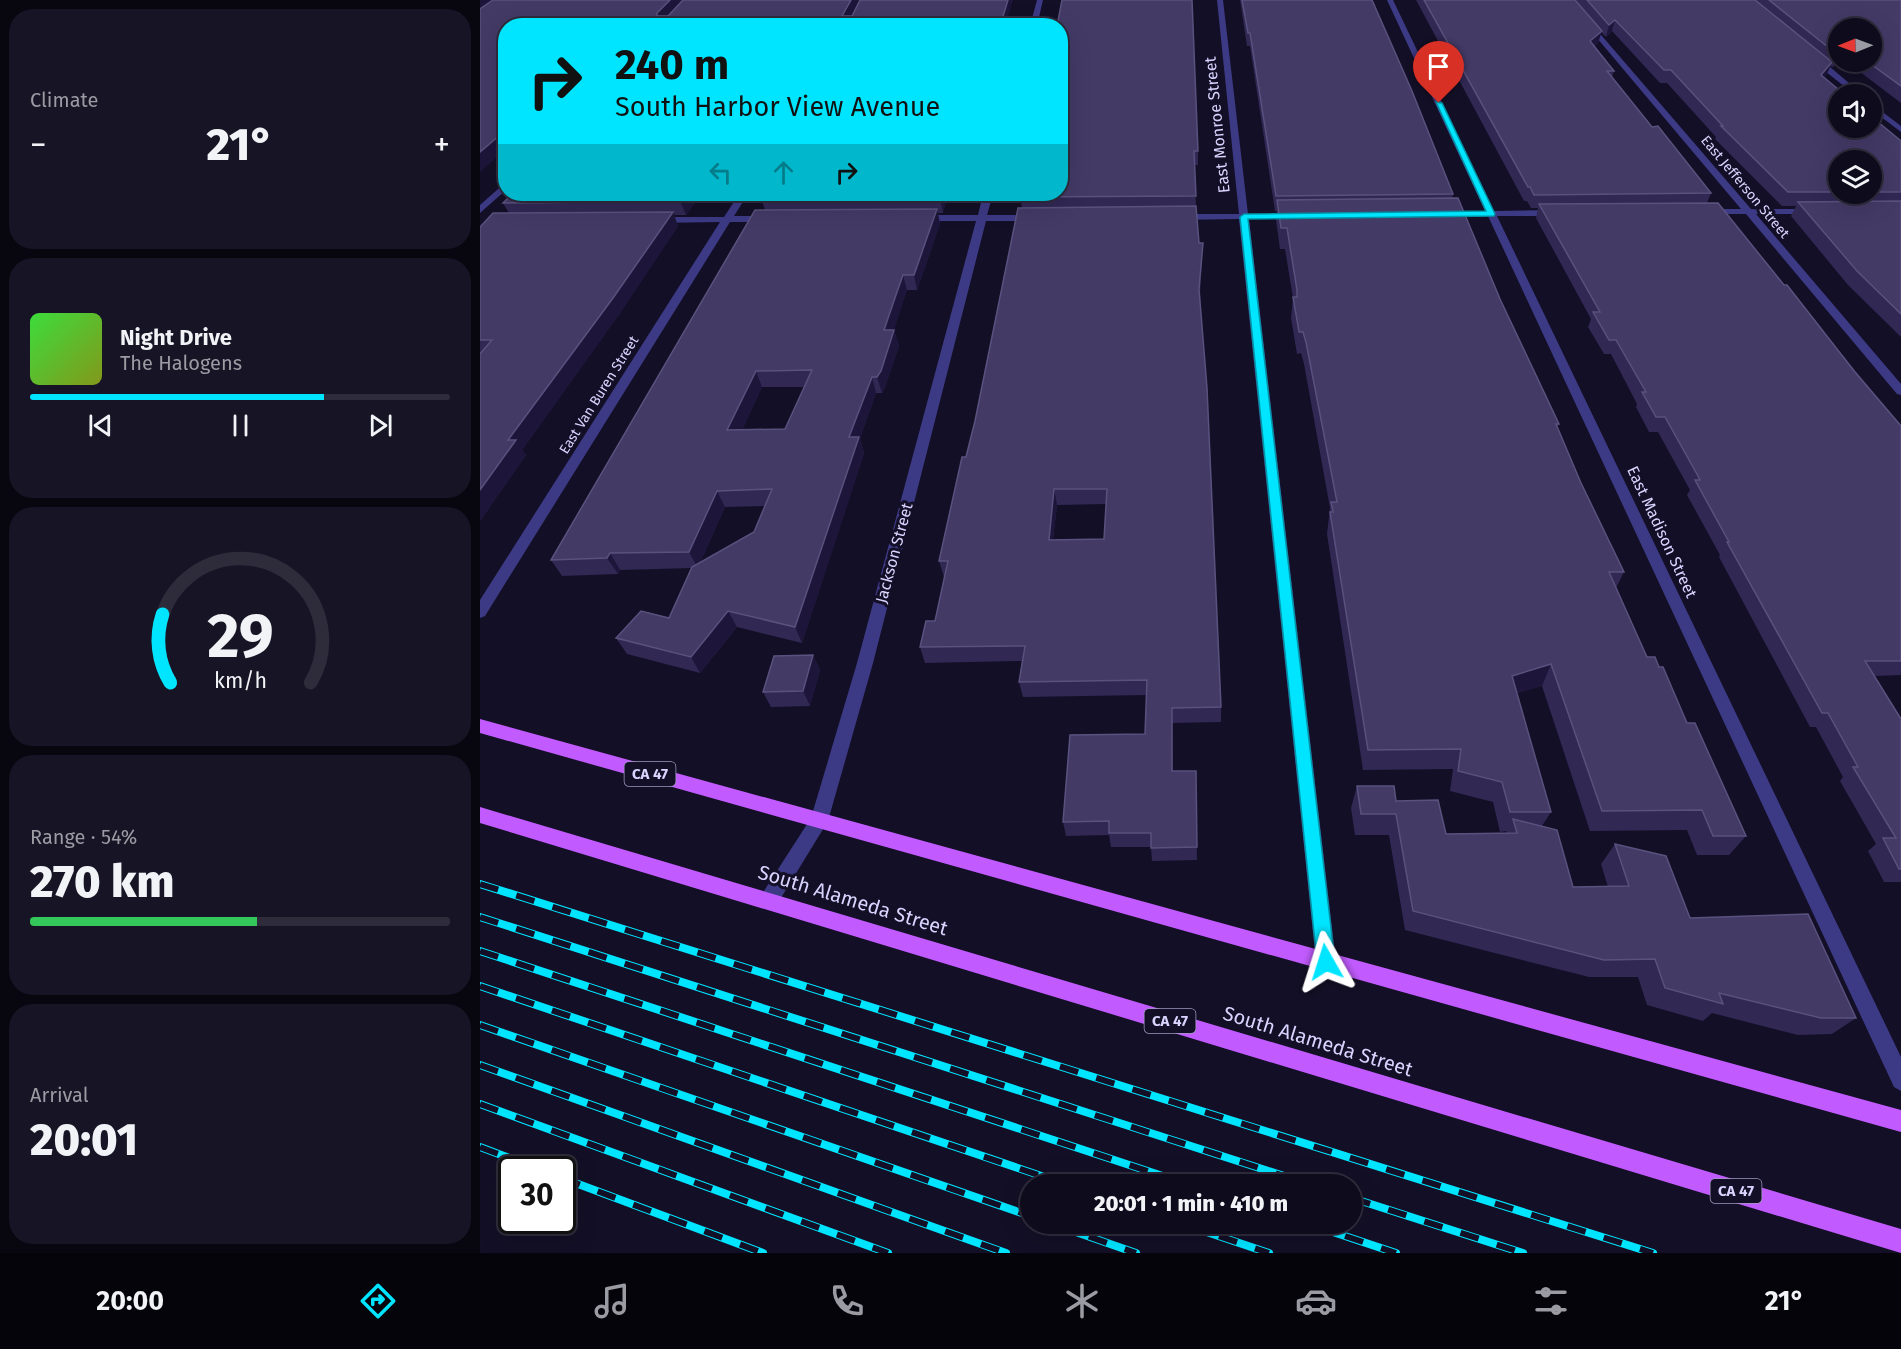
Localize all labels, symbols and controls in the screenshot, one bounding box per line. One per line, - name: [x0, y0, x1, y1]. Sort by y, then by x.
- north arrow: [1828, 18, 1882, 72]
- map controls: [1828, 18, 1882, 204]
- text: 240 m: [615, 40, 729, 90]
- pin: [1413, 41, 1464, 103]
- icon: right: [516, 42, 594, 120]
- icon: arrive: [1422, 50, 1455, 83]
- street label: East Monroe Street: [1200, 56, 1234, 194]
- button: sound: [1828, 84, 1882, 138]
- text: Climate: [30, 88, 98, 112]
- text: South Harbor View Avenue: [615, 91, 940, 123]
- text: 21°: [206, 118, 274, 172]
- text: −: [30, 125, 47, 165]
- text: +: [434, 125, 450, 165]
- street label: East Jefferson Street: [1697, 132, 1793, 242]
- button: layers: [1828, 150, 1882, 204]
- icon: left: [704, 156, 737, 189]
- icon: ahead: [767, 156, 800, 189]
- icon: right: [830, 156, 863, 189]
- text: Night Drive: [120, 324, 232, 351]
- street label: East Van Buren Street: [556, 332, 643, 457]
- text: The Halogens: [120, 351, 242, 375]
- icon: previous: [84, 409, 117, 442]
- icon: pause: [224, 409, 257, 442]
- icon: next: [364, 409, 397, 442]
- street label: East Madison Street: [1623, 463, 1701, 601]
- street label: Jackson Street: [871, 500, 917, 605]
- text: 29: [207, 600, 273, 675]
- text: km/h: [213, 669, 267, 695]
- road number: CA 47: [624, 762, 675, 786]
- text: Range · 54%: [30, 825, 137, 849]
- text: 270 km: [30, 855, 174, 909]
- street label: South Alameda Street: [755, 860, 951, 941]
- position arrow: [1294, 930, 1358, 994]
- street label: South Alameda Street: [1220, 1001, 1416, 1082]
- road number: CA 47: [1144, 1009, 1196, 1033]
- text: Arrival: [30, 1083, 89, 1107]
- text: 20:01: [30, 1113, 138, 1167]
- speed limit sign: 30: [498, 1156, 576, 1234]
- road number: CA 47: [1710, 1179, 1762, 1203]
- text: 20:01 · 1 min · 410 m: [1094, 1190, 1288, 1217]
- icon: directions: [357, 1280, 399, 1322]
- icon: music: [591, 1280, 633, 1322]
- icon: phone: [826, 1280, 868, 1322]
- icon: climate: [1061, 1280, 1103, 1322]
- icon: car: [1295, 1280, 1337, 1322]
- icon: filters: [1530, 1280, 1572, 1322]
- text: 20:00: [96, 1285, 164, 1317]
- text: 21°: [1765, 1285, 1805, 1317]

